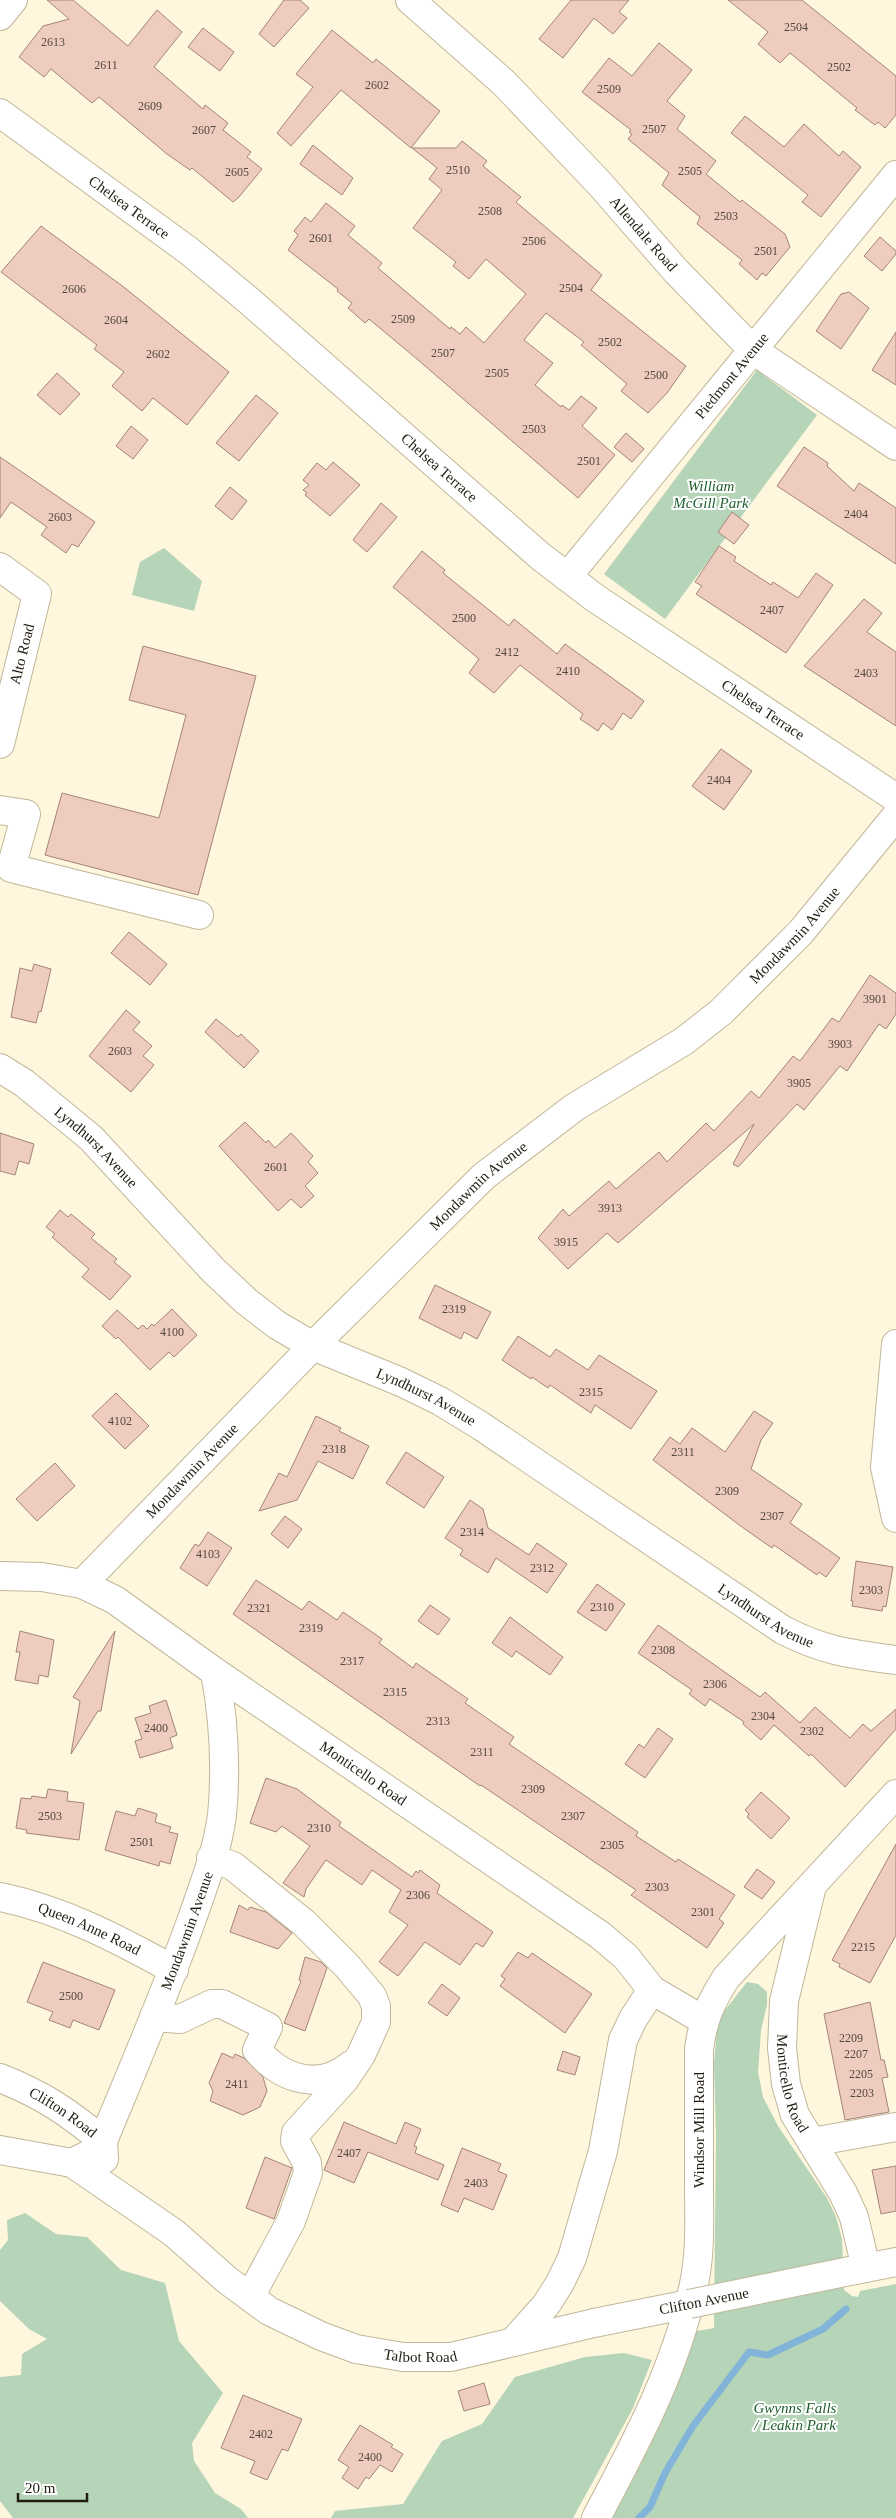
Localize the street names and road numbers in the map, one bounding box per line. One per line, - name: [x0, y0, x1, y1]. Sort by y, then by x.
- street label: Chelsea Terrace: [86, 173, 173, 242]
- street label: Allendale Road: [607, 193, 681, 275]
- street label: Piedmont Avenue: [692, 329, 772, 422]
- street label: Chelsea Terrace: [398, 430, 481, 505]
- street label: Alto Road: [7, 621, 37, 686]
- street label: Chelsea Terrace: [719, 676, 808, 743]
- street label: Mondawmin Avenue: [746, 883, 843, 987]
- street label: Lyndhurst Avenue: [51, 1103, 141, 1191]
- street label: Mondawmin Avenue: [426, 1138, 530, 1233]
- street label: Lyndhurst Avenue: [374, 1365, 479, 1429]
- street label: Mondawmin Avenue: [143, 1420, 242, 1521]
- street label: Lyndhurst Avenue: [715, 1581, 816, 1651]
- street label: Monticello Road: [317, 1738, 410, 1809]
- street label: Mondawmin Avenue: [158, 1869, 216, 1992]
- street label: Queen Anne Road: [36, 1900, 144, 1958]
- street label: Monticello Road: [774, 2034, 812, 2136]
- street label: Windsor Mill Road: [691, 2071, 707, 2188]
- street label: Clifton Road: [27, 2084, 100, 2141]
- street label: Clifton Avenue: [658, 2284, 751, 2318]
- street label: Talbot Road: [383, 2346, 459, 2365]

